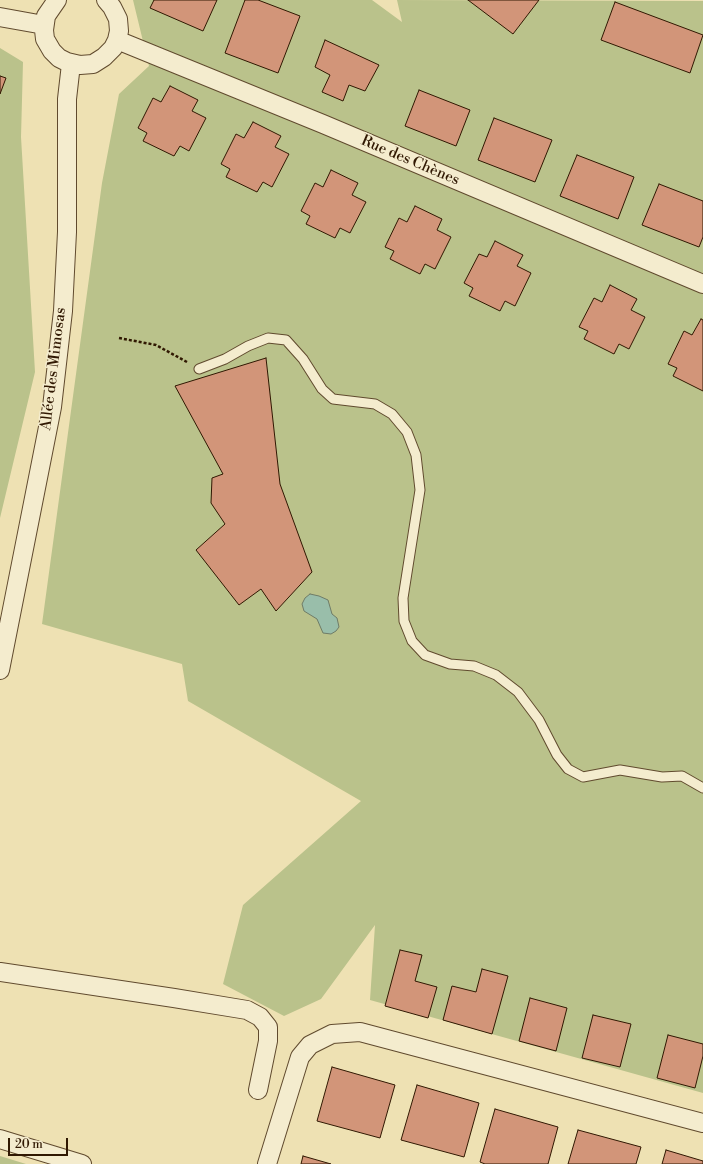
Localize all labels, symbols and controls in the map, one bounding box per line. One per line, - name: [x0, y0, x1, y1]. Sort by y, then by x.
- street label: Rue des Chènes: [358, 132, 462, 190]
- street label: Allée des Mimosas: [38, 307, 70, 431]
- scale bar: [10, 1130, 70, 1156]
- text: 20 m: [15, 1137, 43, 1152]

